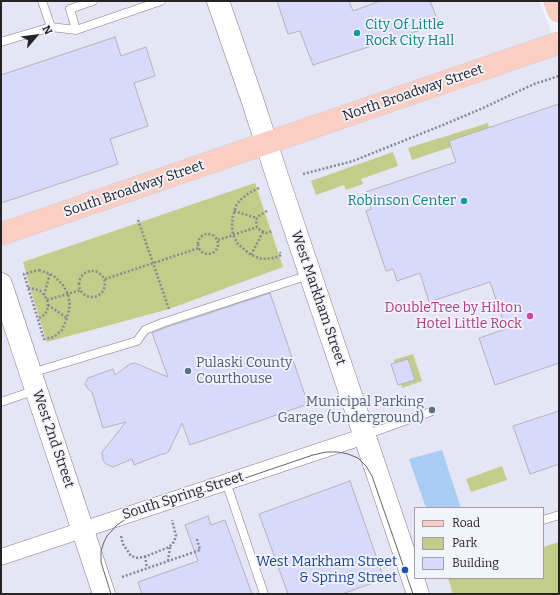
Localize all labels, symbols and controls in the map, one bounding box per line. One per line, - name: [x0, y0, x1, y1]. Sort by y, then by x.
- north arrow: [16, 16, 56, 56]
- place label: City Of Little Rock City Hall: [365, 17, 454, 50]
- text: N: [39, 23, 55, 37]
- marker: City Of Little Rock City Hall: [352, 28, 362, 38]
- street label: North Broadway Street: [340, 61, 486, 125]
- street label: South Broadway Street: [61, 157, 207, 221]
- place label: Robinson Center: [348, 193, 456, 209]
- marker: Robinson Center: [459, 196, 469, 206]
- street label: West Markham Street: [287, 229, 349, 367]
- place label: DoubleTree by Hilton Hotel Little Rock: [385, 300, 522, 332]
- marker: DoubleTree by Hilton Hotel Little Rock: [525, 311, 535, 321]
- place label: Pulaski County Courthouse: [196, 355, 292, 388]
- marker: Pulaski County Courthouse: [183, 366, 193, 376]
- street label: West 2nd Street: [28, 388, 78, 490]
- place label: Municipal Parking Garage (Underground): [277, 394, 424, 426]
- marker: Municipal Parking Garage (Underground): [427, 405, 437, 415]
- street label: South Spring Street: [120, 468, 246, 524]
- legend: [414, 507, 544, 579]
- text: Road: [452, 516, 480, 530]
- text: Park: [452, 536, 477, 550]
- place label: West Markham Street & Spring Street: [256, 554, 397, 586]
- text: Building: [452, 556, 499, 570]
- marker: West Markham Street & Spring Street: [400, 565, 410, 575]

